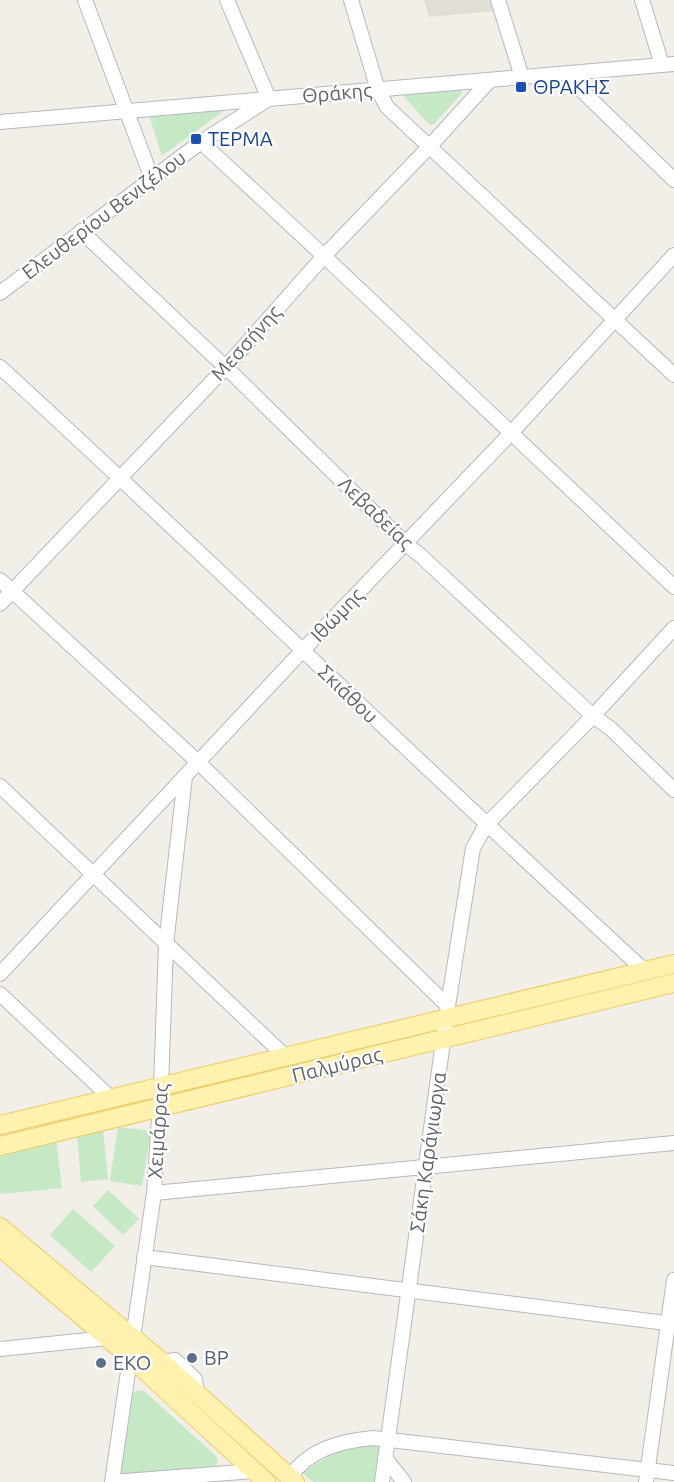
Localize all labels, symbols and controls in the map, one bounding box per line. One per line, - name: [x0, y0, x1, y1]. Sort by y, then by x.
- place label: ΘΡΑΚΗΣ: [533, 75, 610, 98]
- street label: Θράκης: [301, 78, 373, 107]
- marker: ΘΡΑΚΗΣ: [514, 80, 528, 94]
- place label: TΕΡΜΑ: [208, 127, 273, 150]
- marker: TΕΡΜΑ: [189, 132, 203, 146]
- street label: Ελευθερίου Βενιζέλου: [17, 146, 190, 284]
- street label: Μεσσήνης: [206, 300, 285, 385]
- street label: Λεβαδείας: [334, 471, 418, 554]
- street label: Ιθώμης: [306, 583, 368, 646]
- street label: Σκιάθου: [314, 660, 383, 728]
- street label: Παλμύρας: [290, 1042, 384, 1087]
- street label: Σάκη Καράγιωργα: [405, 1070, 450, 1234]
- street label: Χειμάρρας: [143, 1082, 172, 1180]
- place label: BP: [204, 1346, 229, 1369]
- place label: EKO: [113, 1351, 151, 1374]
- marker: BP: [185, 1351, 199, 1365]
- marker: EKO: [94, 1356, 108, 1370]

